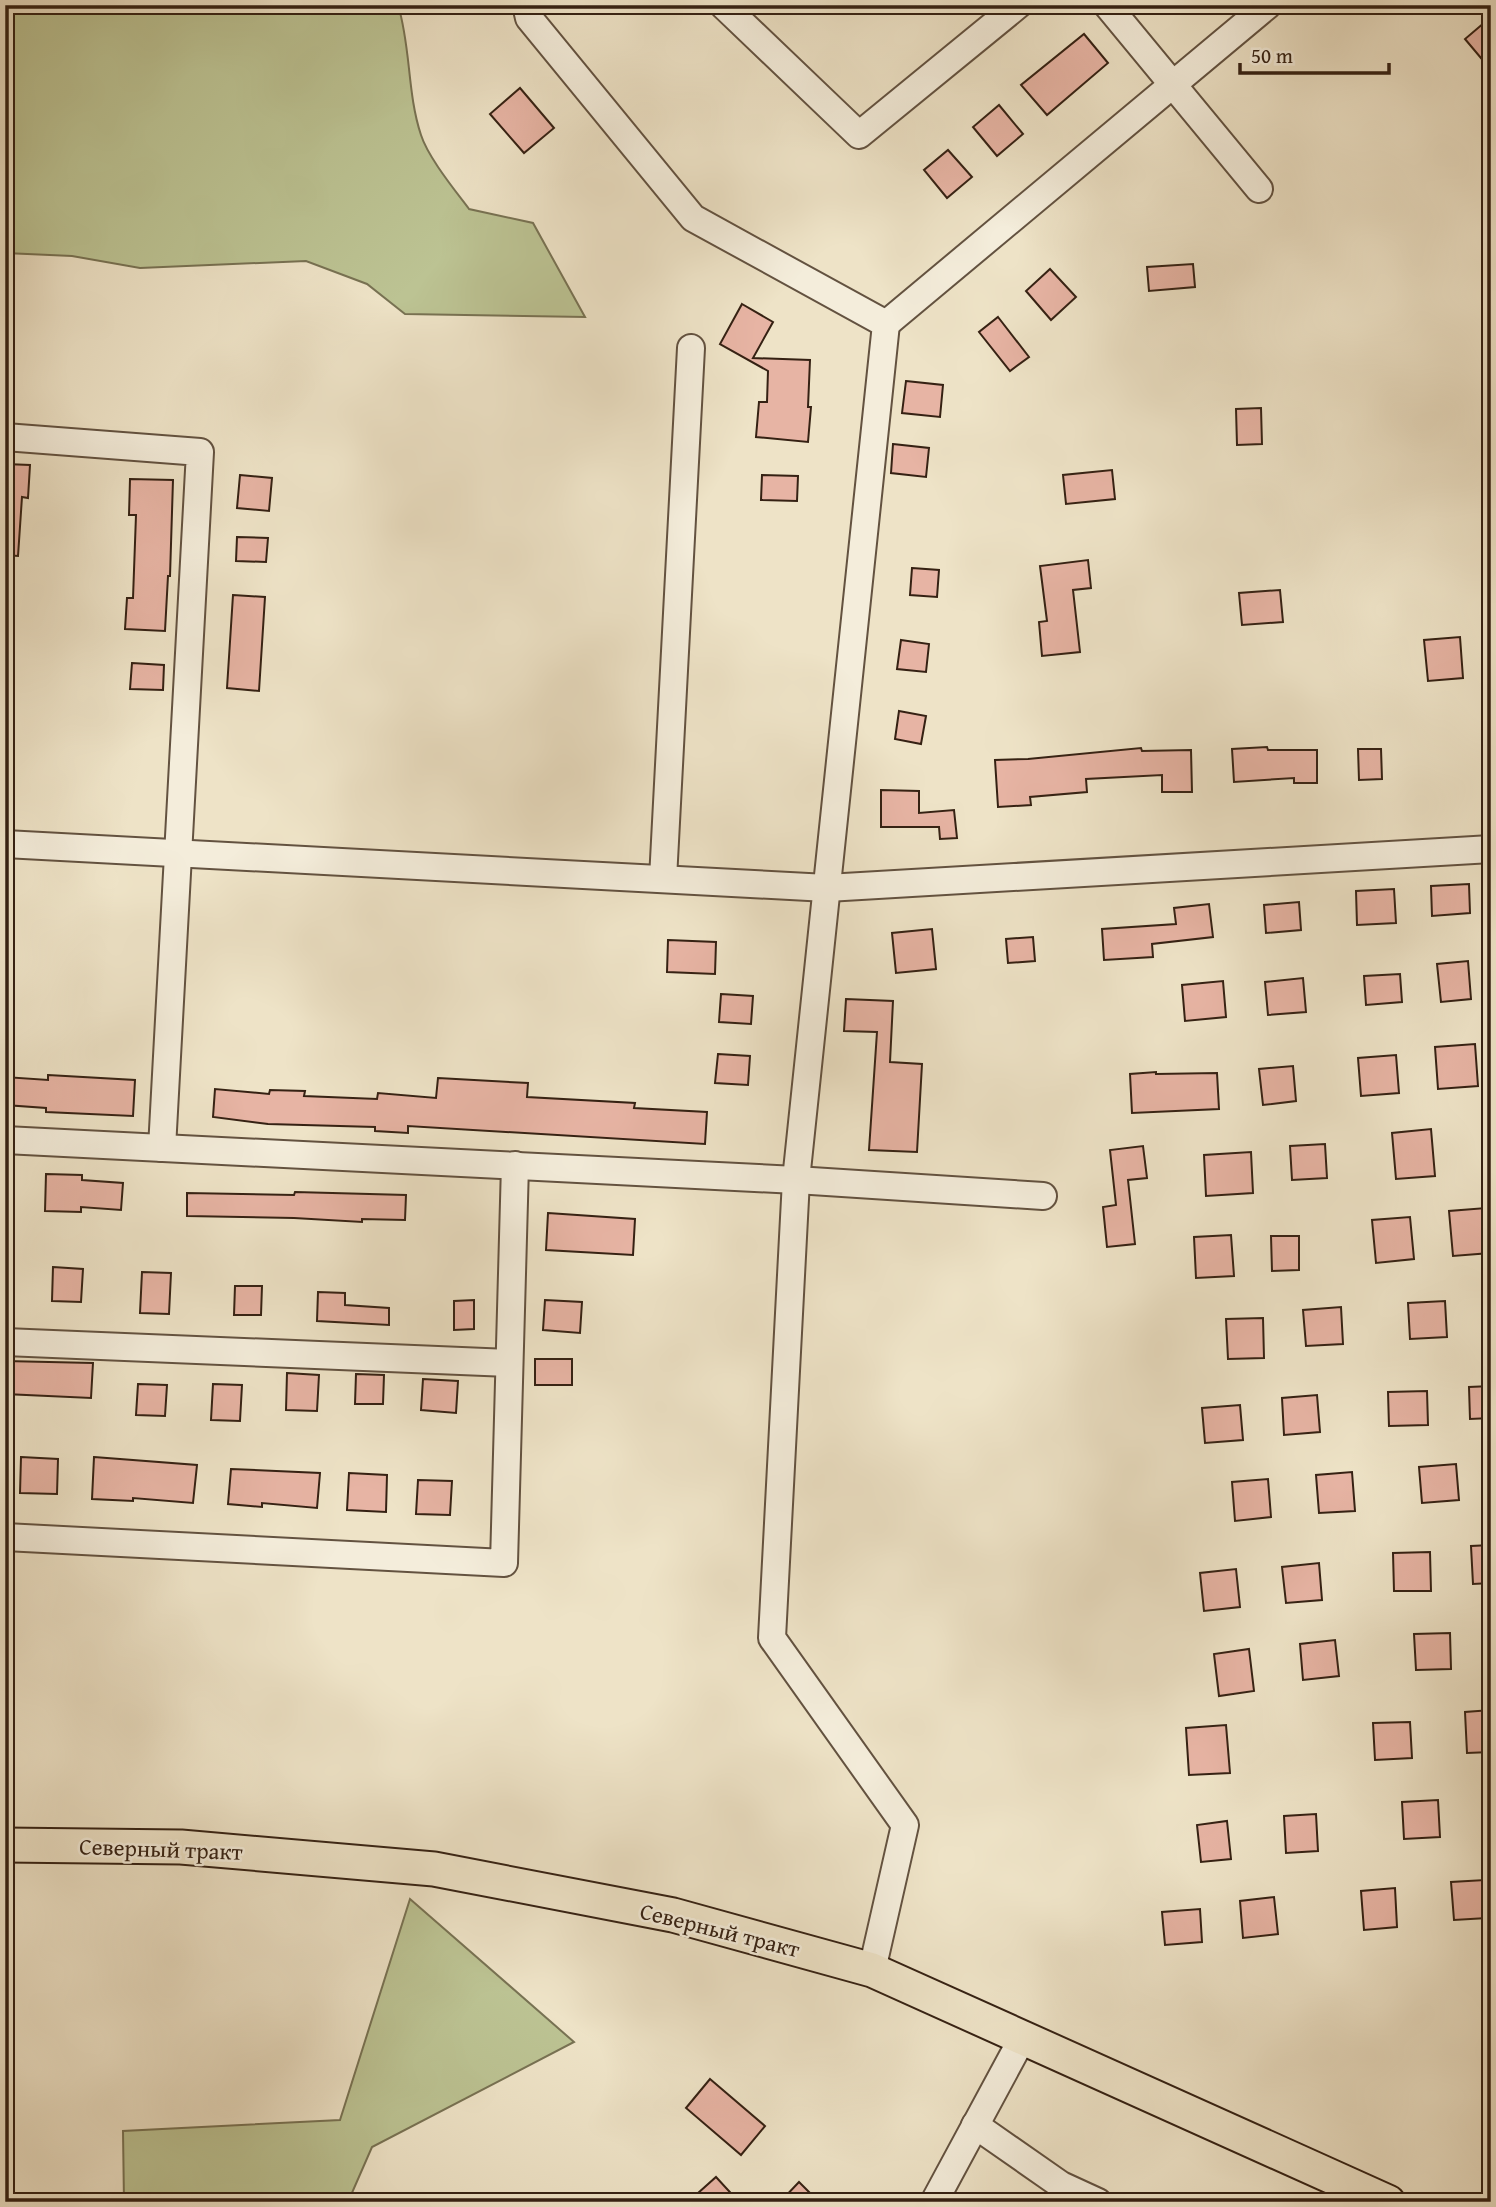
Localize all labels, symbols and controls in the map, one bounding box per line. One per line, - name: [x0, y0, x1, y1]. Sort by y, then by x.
- scale bar: [1240, 32, 1389, 76]
- text: 50 m: [1251, 40, 1293, 71]
- street label: Северный тракт: [79, 1829, 243, 1868]
- street label: Северный тракт: [637, 1894, 803, 1965]

